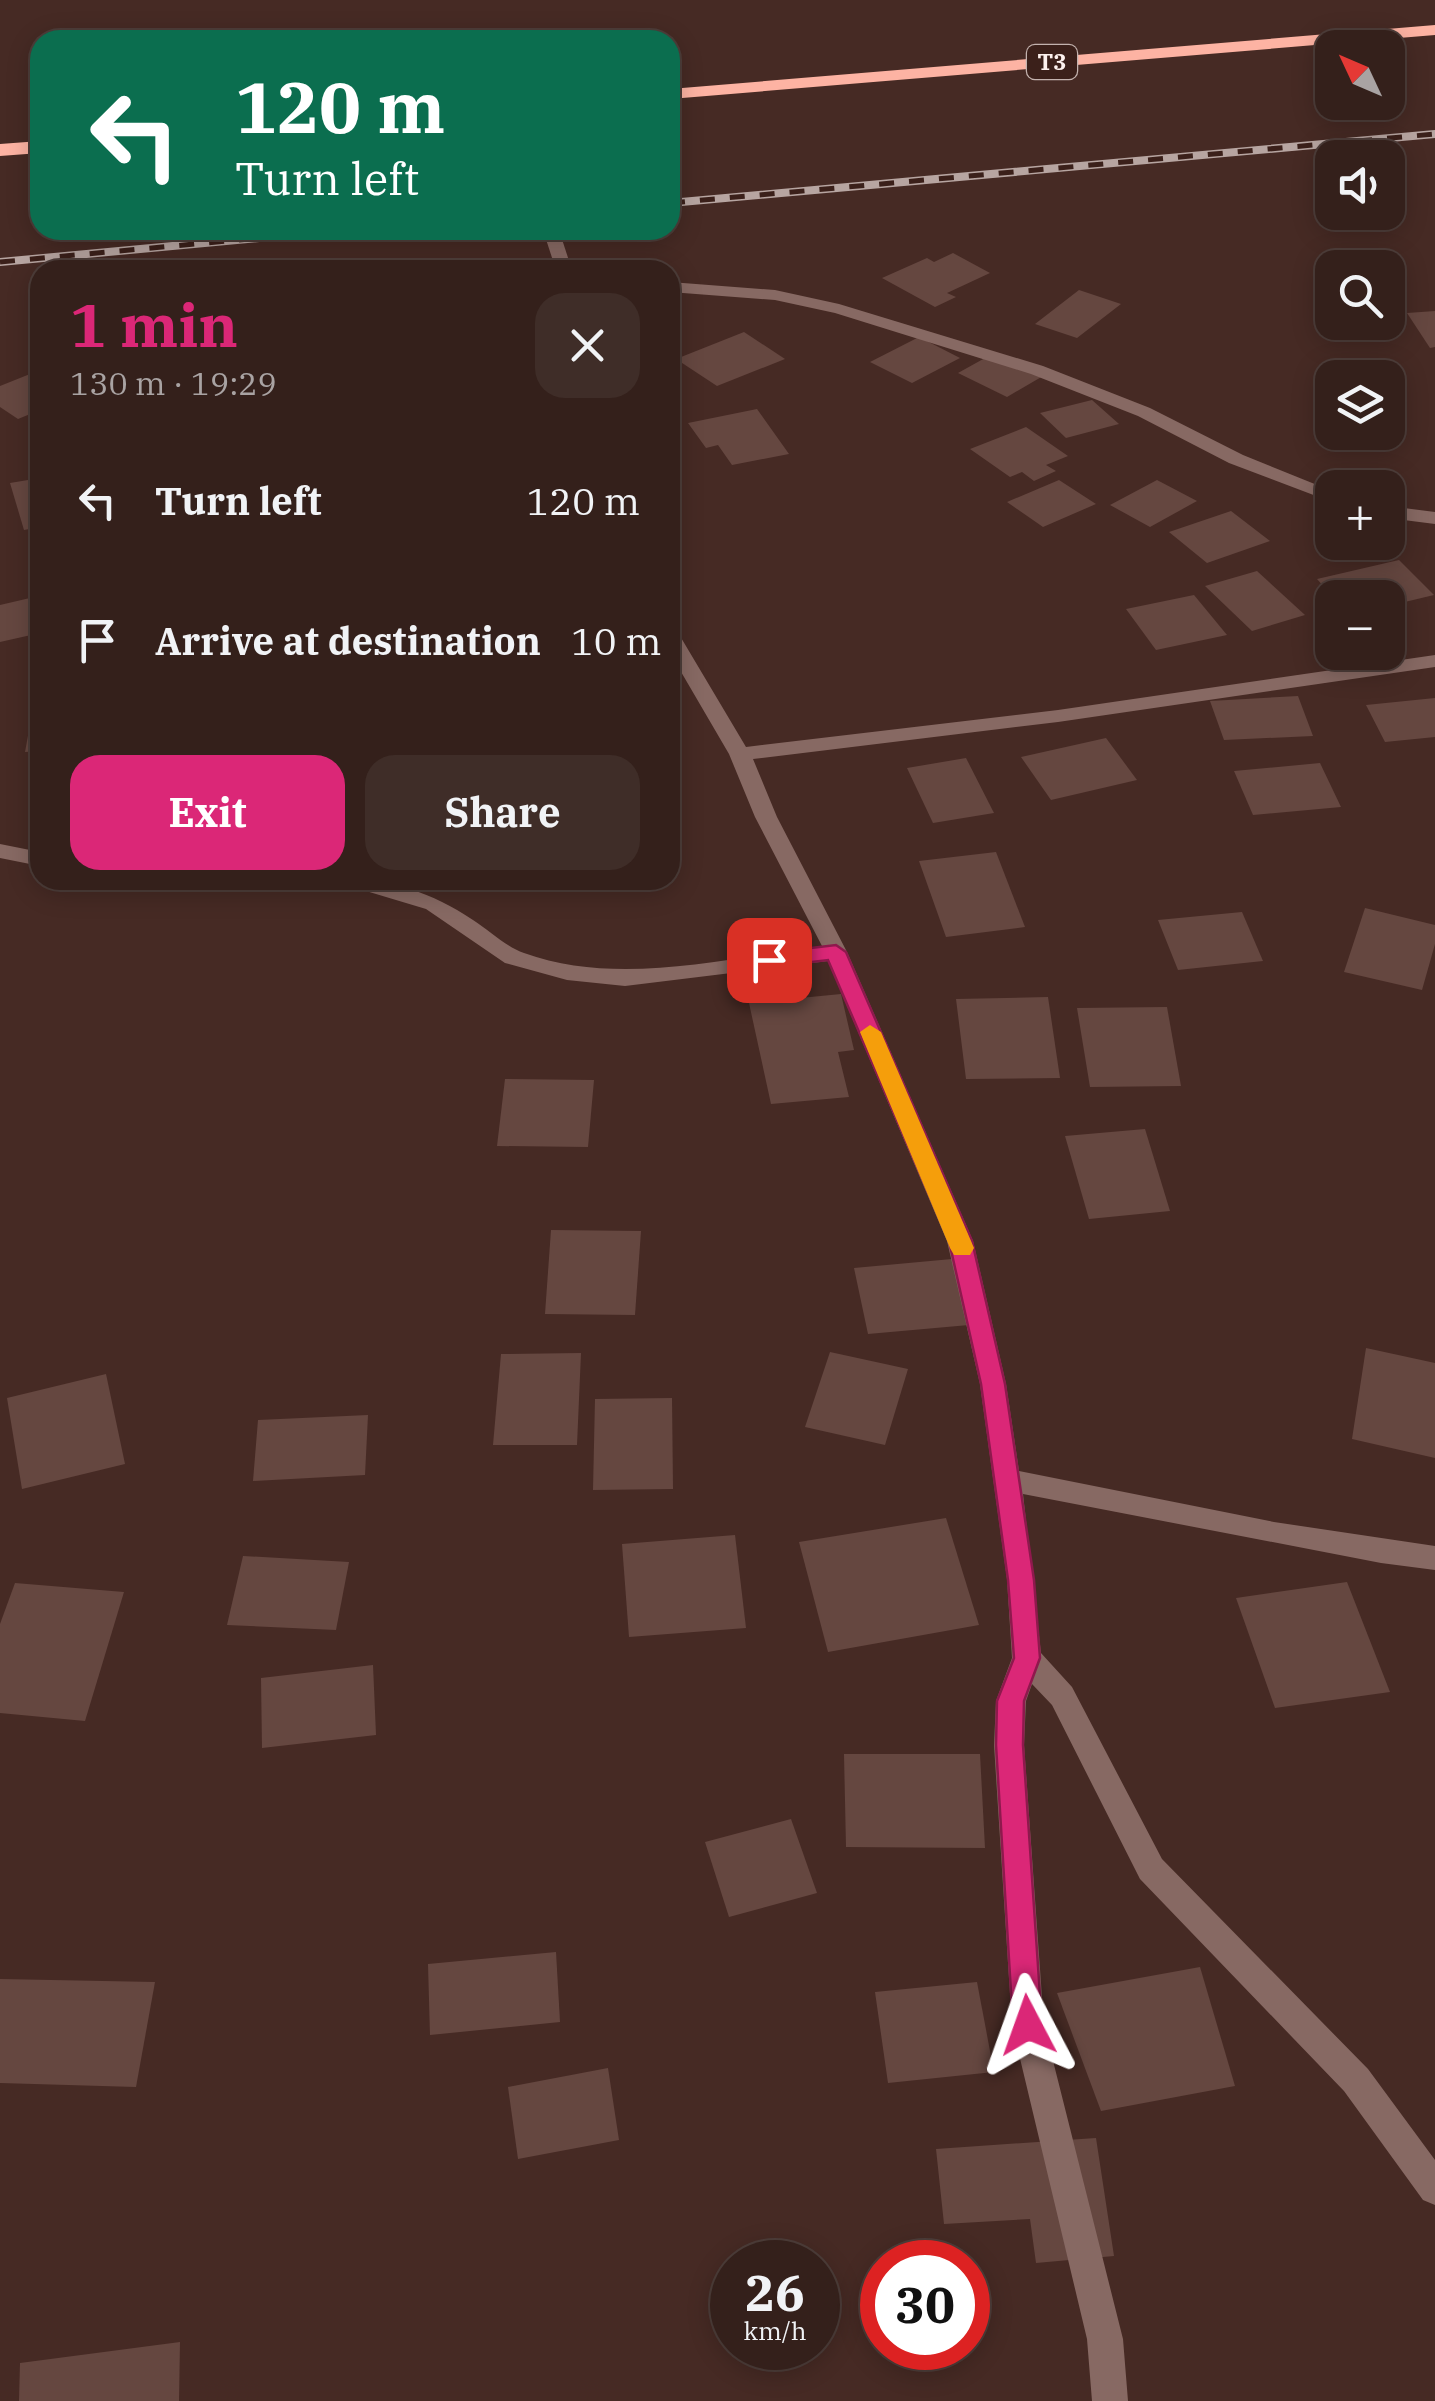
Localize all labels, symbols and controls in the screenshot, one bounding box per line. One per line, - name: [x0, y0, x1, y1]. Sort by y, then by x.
- north arrow: [1315, 30, 1405, 120]
- map controls: [1315, 30, 1405, 670]
- road number: T3: [1027, 45, 1077, 79]
- text: 120 m: [235, 61, 445, 152]
- icon: left: [70, 70, 200, 200]
- button: sound: [1315, 140, 1405, 230]
- text: Turn left: [235, 149, 419, 207]
- button: search: [1315, 250, 1405, 340]
- text: 1 min: [70, 285, 238, 364]
- button: close: [535, 293, 640, 398]
- button: layers: [1315, 360, 1405, 450]
- text: 130 m · 19:29: [70, 362, 277, 404]
- button: +: [1315, 470, 1405, 560]
- icon: left: [70, 473, 125, 528]
- text: Turn left: [155, 476, 322, 525]
- text: 120 m: [527, 476, 640, 525]
- button: −: [1315, 580, 1405, 670]
- icon: arrive: [70, 613, 125, 668]
- text: Arrive at destination: [155, 616, 541, 665]
- text: 10 m: [571, 616, 662, 665]
- button: Exit: [70, 755, 345, 870]
- button: Share: [365, 755, 640, 870]
- pin: [727, 918, 812, 1003]
- icon: arrive: [742, 933, 797, 988]
- position arrow: [976, 1973, 1080, 2077]
- speed limit sign: 30: [860, 2240, 990, 2370]
- text: 26: [745, 2260, 805, 2325]
- text: km/h: [743, 2314, 807, 2347]

